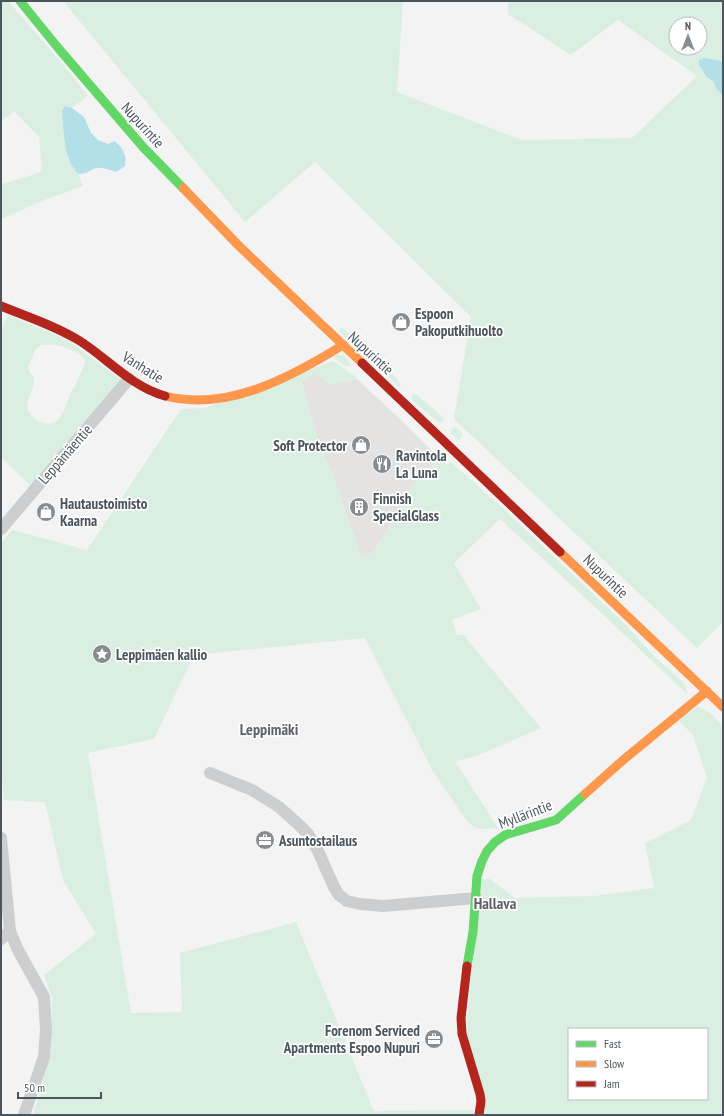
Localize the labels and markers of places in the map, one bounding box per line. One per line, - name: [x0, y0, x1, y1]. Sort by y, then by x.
- place label: Espoon Pakoputkihuolto: [415, 304, 503, 340]
- shop icon: Espoon Pakoputkihuolto: [390, 311, 412, 333]
- shop icon: Soft Protector: [350, 434, 372, 456]
- place label: Soft Protector: [273, 436, 348, 455]
- place label: Ravintola La Luna: [396, 446, 447, 482]
- restaurant icon: Ravintola La Luna: [371, 453, 393, 475]
- place label: Finnish SpecialGlass: [373, 489, 439, 525]
- place label: Hautaustoimisto Kaarna: [60, 494, 148, 530]
- building icon: Finnish SpecialGlass: [348, 496, 370, 518]
- shop icon: Hautaustoimisto Kaarna: [35, 501, 57, 523]
- place icon: Leppimäen kallio: [91, 643, 113, 665]
- place label: Leppimäen kallio: [116, 645, 208, 664]
- office icon: Asuntostailaus: [254, 829, 276, 851]
- place label: Asuntostailaus: [278, 831, 357, 850]
- place label: Forenom Serviced Apartments Espoo Nupuri: [283, 1021, 420, 1057]
- office icon: Forenom Serviced Apartments Espoo Nupuri: [423, 1028, 445, 1050]

